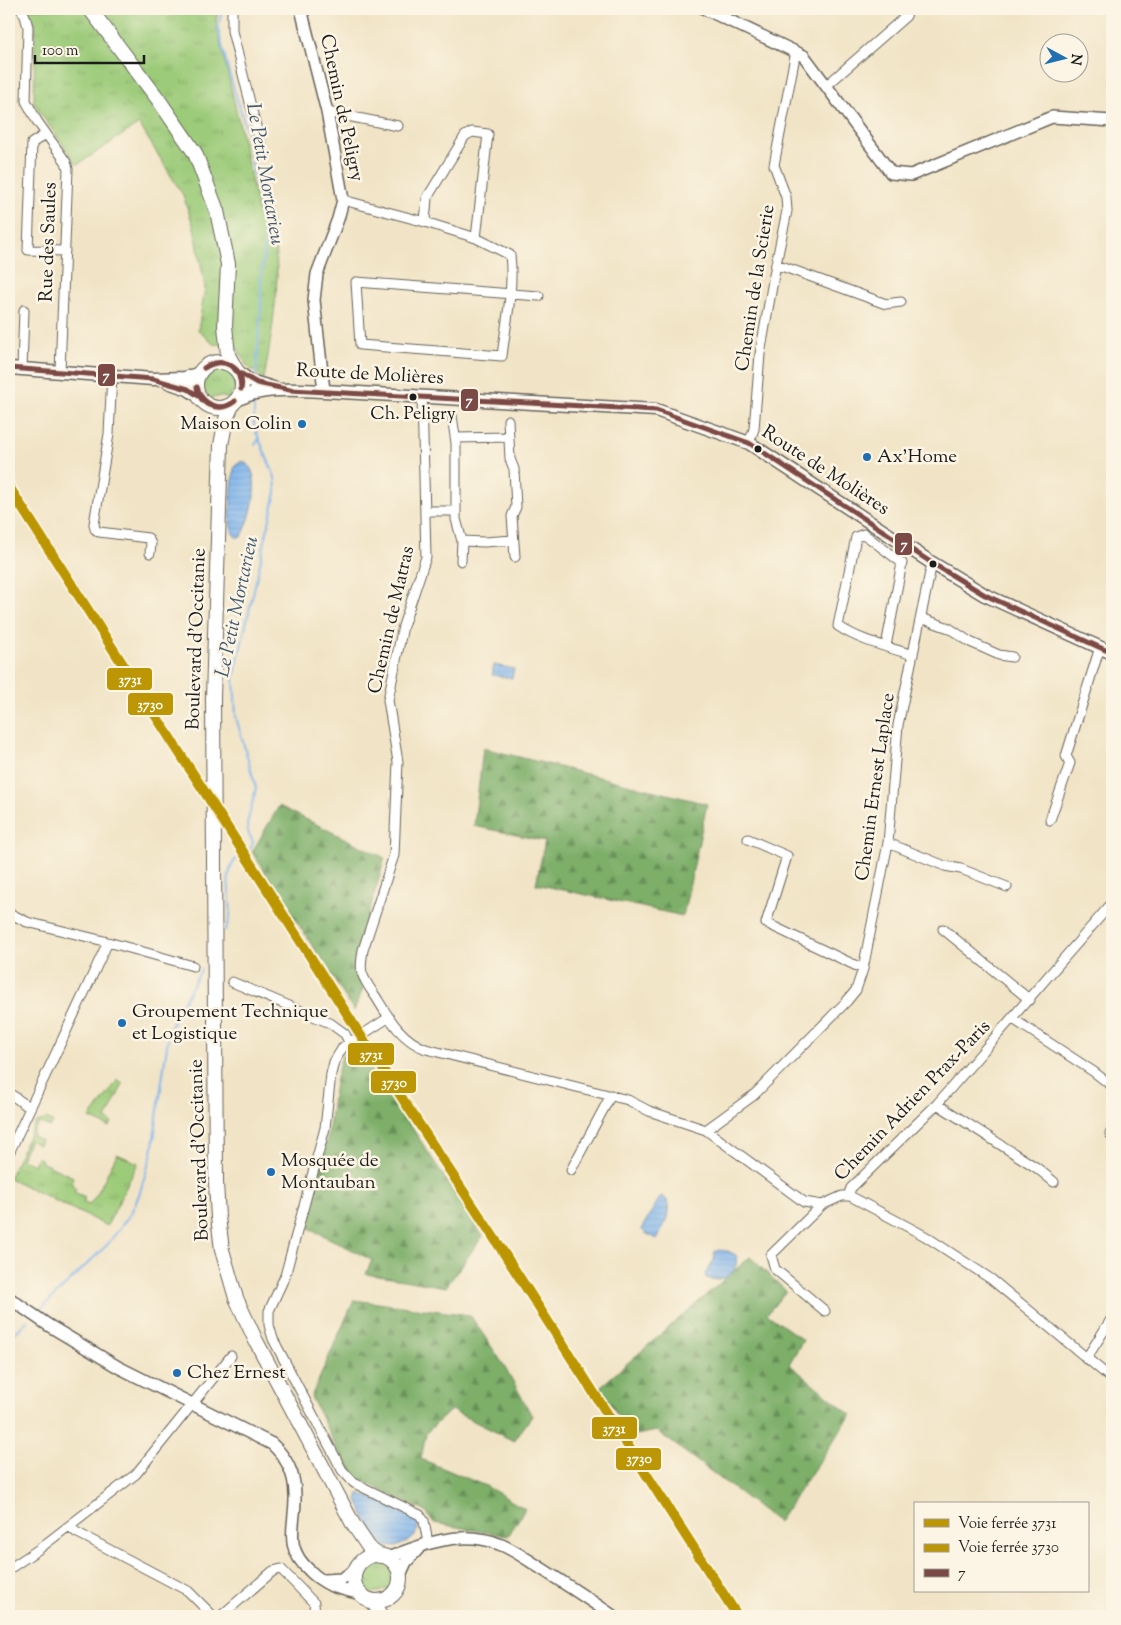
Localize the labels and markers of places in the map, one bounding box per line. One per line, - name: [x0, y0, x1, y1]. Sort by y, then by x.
- marker: Ch. Peligry: [408, 392, 418, 402]
- place label: Ch. Peligry: [370, 402, 456, 428]
- place label: Maison Colin: [180, 411, 292, 438]
- marker: Maison Colin: [296, 418, 308, 430]
- unlabelled marker: [753, 444, 763, 454]
- place label: Ax'Home: [877, 444, 957, 471]
- marker: Ax'Home: [861, 451, 873, 463]
- unlabelled marker: [928, 559, 938, 569]
- place label: Groupement Technique et Logistique: [132, 999, 328, 1048]
- marker: Groupement Technique et Logistique: [116, 1017, 128, 1029]
- place label: Mosquée de Montauban: [281, 1148, 379, 1197]
- marker: Mosquée de Montauban: [265, 1166, 277, 1178]
- place label: Chez Ernest: [187, 1360, 286, 1387]
- marker: Chez Ernest: [171, 1367, 183, 1379]

